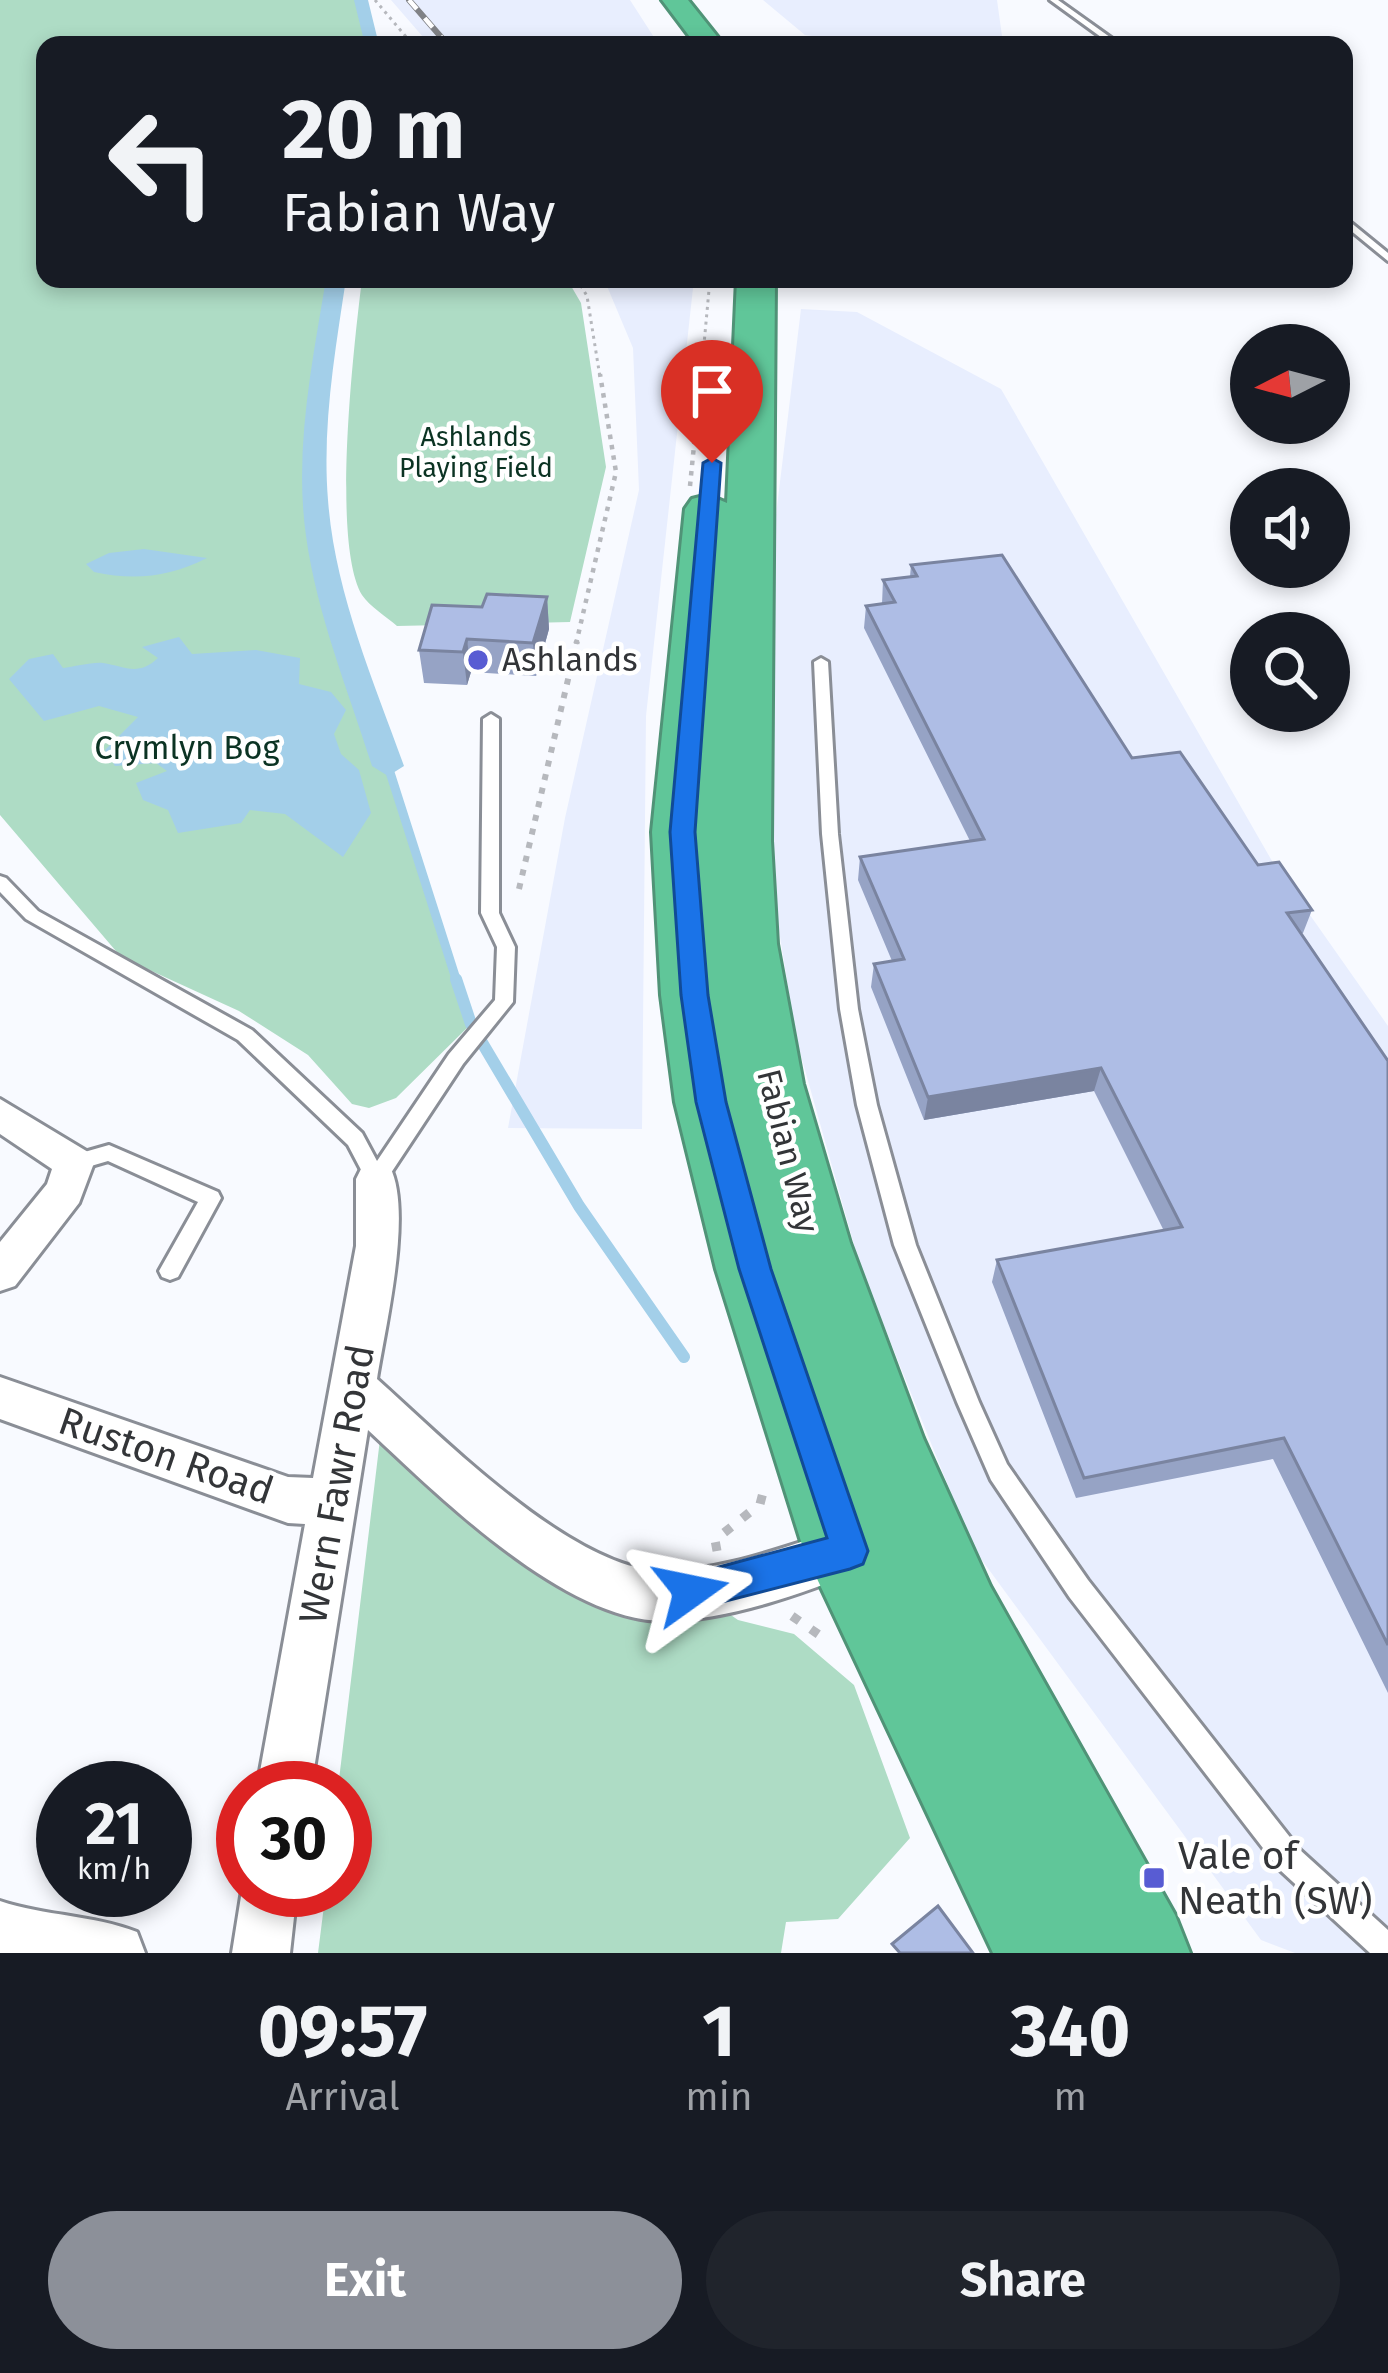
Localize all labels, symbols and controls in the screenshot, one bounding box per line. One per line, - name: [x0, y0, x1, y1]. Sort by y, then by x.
- text: 20 m: [282, 79, 465, 180]
- icon: left: [84, 84, 240, 240]
- text: Fabian Way: [282, 181, 555, 245]
- north arrow: [1230, 324, 1350, 444]
- map controls: [1230, 324, 1350, 732]
- pin: [661, 340, 763, 463]
- icon: arrive: [679, 358, 745, 424]
- park label: Ashlands Playing Field: [399, 421, 553, 484]
- button: sound: [1230, 468, 1350, 588]
- button: search: [1230, 612, 1350, 732]
- place label: Ashlands: [502, 640, 638, 680]
- marker: Ashlands: [465, 647, 491, 673]
- park label: Crymlyn Bog: [94, 728, 281, 768]
- street label: Fabian Way: [748, 1065, 828, 1237]
- street label: Wern Fawr Road: [290, 1341, 384, 1627]
- street label: Ruston Road: [53, 1398, 279, 1514]
- position arrow: [628, 1528, 754, 1654]
- speed limit sign: 30: [216, 1761, 372, 1917]
- text: 21: [85, 1788, 143, 1860]
- place label: Vale of Neath (SW): [1178, 1833, 1372, 1924]
- text: km/h: [77, 1851, 151, 1887]
- marker: Vale of Neath (SW): [1141, 1865, 1167, 1891]
- text: 09:57: [258, 1989, 428, 2075]
- text: 1: [702, 1989, 736, 2075]
- text: 340: [1010, 1989, 1130, 2075]
- text: Arrival: [285, 2074, 400, 2120]
- text: min: [685, 2074, 753, 2120]
- text: m: [1054, 2074, 1087, 2120]
- button: Exit: [48, 2211, 682, 2349]
- button: Share: [706, 2211, 1340, 2349]

